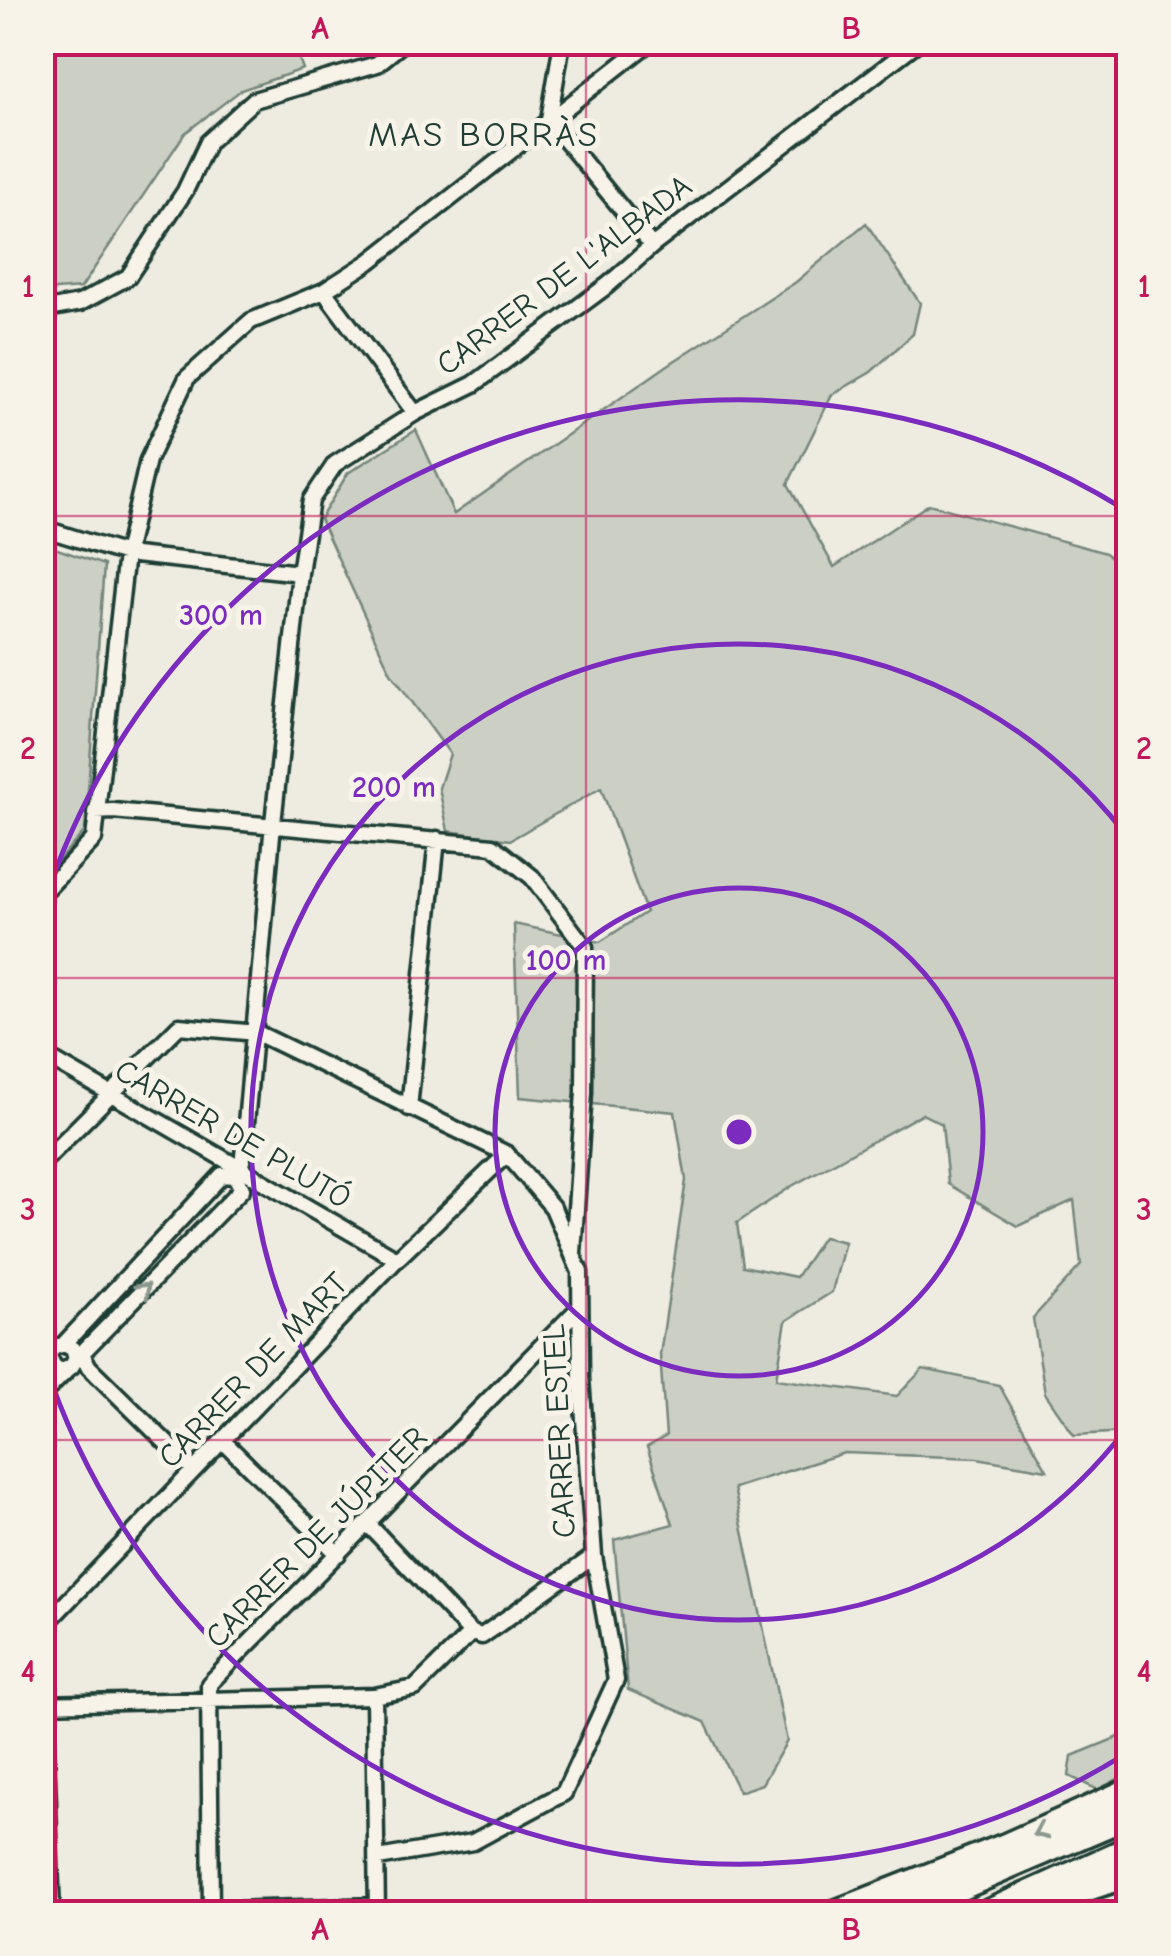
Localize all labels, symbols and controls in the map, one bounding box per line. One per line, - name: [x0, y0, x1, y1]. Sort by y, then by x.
- text: A: [311, 10, 329, 47]
- text: B: [841, 10, 861, 47]
- district label: MAS BORRÀS: [368, 114, 600, 155]
- street label: CARRER DE L'ALBADA: [429, 167, 699, 383]
- text: 1: [22, 268, 34, 305]
- text: 1: [1138, 268, 1150, 305]
- text: 300 m: [179, 598, 263, 633]
- text: 2: [20, 730, 36, 767]
- text: 2: [1136, 730, 1152, 767]
- text: 200 m: [352, 770, 436, 805]
- text: 100 m: [526, 943, 606, 978]
- street label: CARRER DE PLUTÓ: [109, 1051, 357, 1217]
- centre of rings: [721, 1114, 757, 1150]
- text: 3: [20, 1191, 36, 1228]
- text: 3: [1136, 1191, 1152, 1228]
- street label: CARRER DE MART: [151, 1265, 356, 1475]
- one-way arrow: [132, 1282, 150, 1301]
- street label: CARRER ESTEL: [535, 1323, 583, 1539]
- street label: CARRER DE JÚPITER: [198, 1419, 434, 1655]
- text: 4: [20, 1653, 36, 1690]
- text: 4: [1136, 1653, 1152, 1690]
- one-way arrow: [1032, 1820, 1050, 1840]
- text: A: [311, 1911, 329, 1948]
- text: B: [841, 1911, 861, 1948]

